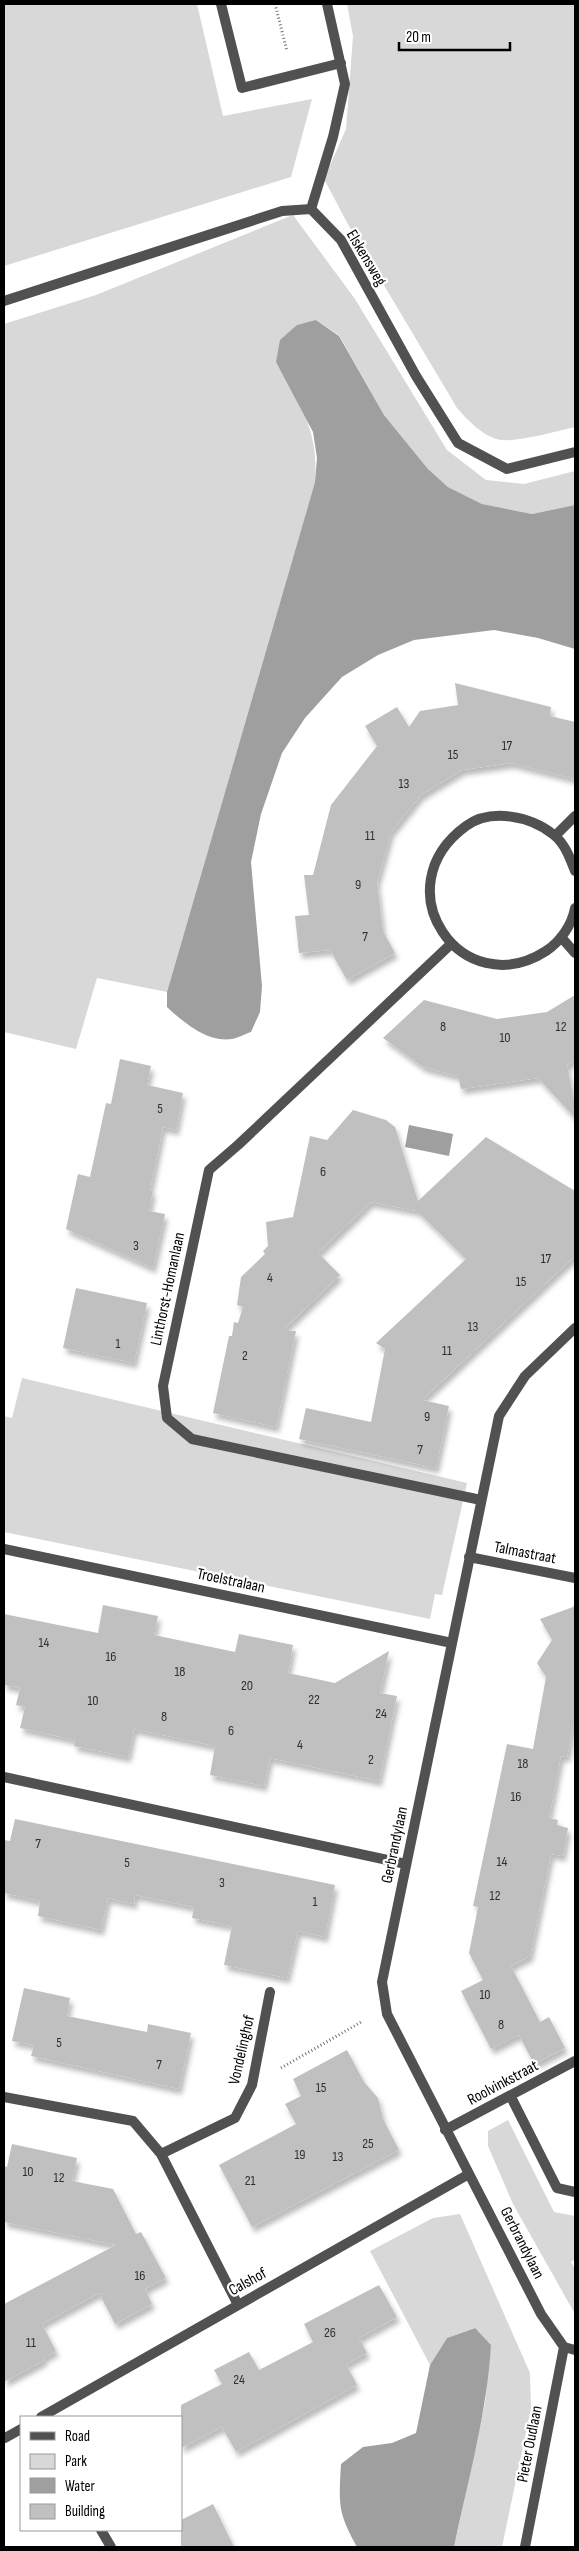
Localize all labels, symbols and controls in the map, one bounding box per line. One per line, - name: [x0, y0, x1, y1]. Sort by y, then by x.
- scale bar: [399, 20, 510, 52]
- text: 20 m: [406, 28, 431, 47]
- street label: Elskensweg: [342, 227, 390, 289]
- house number: 17: [502, 737, 513, 754]
- house number: 15: [448, 746, 459, 763]
- house number: 13: [399, 775, 410, 792]
- house number: 11: [365, 827, 375, 844]
- house number: 9: [355, 876, 361, 893]
- house number: 7: [362, 928, 368, 945]
- house number: 8: [440, 1018, 446, 1035]
- house number: 12: [556, 1018, 567, 1035]
- house number: 10: [499, 1029, 511, 1046]
- house number: 5: [157, 1100, 163, 1117]
- house number: 6: [320, 1163, 326, 1180]
- street label: Linthorst-Homanlaan: [147, 1231, 189, 1347]
- house number: 3: [133, 1237, 139, 1254]
- house number: 17: [541, 1250, 552, 1267]
- house number: 4: [267, 1269, 273, 1286]
- house number: 15: [516, 1273, 527, 1290]
- house number: 13: [468, 1318, 479, 1335]
- house number: 1: [116, 1335, 121, 1352]
- house number: 11: [442, 1342, 452, 1359]
- house number: 2: [242, 1347, 248, 1364]
- house number: 9: [424, 1408, 430, 1425]
- house number: 7: [417, 1441, 423, 1458]
- street label: Talmastraat: [492, 1538, 558, 1568]
- street label: Troelstralaan: [195, 1565, 267, 1597]
- house number: 14: [39, 1634, 50, 1651]
- house number: 16: [105, 1648, 117, 1665]
- house number: 18: [174, 1663, 186, 1680]
- house number: 20: [241, 1677, 253, 1694]
- house number: 22: [308, 1691, 320, 1708]
- house number: 10: [87, 1692, 99, 1709]
- house number: 24: [375, 1705, 387, 1722]
- house number: 8: [161, 1708, 167, 1725]
- house number: 6: [228, 1722, 234, 1739]
- house number: 4: [297, 1736, 303, 1753]
- house number: 2: [368, 1751, 374, 1768]
- house number: 18: [517, 1755, 529, 1772]
- house number: 16: [510, 1788, 522, 1805]
- street label: Gerbrandylaan: [378, 1805, 412, 1885]
- house number: 7: [35, 1835, 41, 1852]
- house number: 14: [497, 1853, 508, 1870]
- house number: 5: [124, 1854, 130, 1871]
- house number: 3: [219, 1874, 225, 1891]
- house number: 12: [490, 1887, 501, 1904]
- house number: 1: [313, 1893, 318, 1910]
- house number: 10: [479, 1986, 491, 2003]
- street label: Vondelinghof: [225, 2013, 259, 2087]
- house number: 8: [498, 2016, 504, 2033]
- house number: 5: [56, 2034, 62, 2051]
- house number: 7: [156, 2056, 162, 2073]
- street label: Roolvinkstraat: [464, 2056, 542, 2110]
- house number: 15: [316, 2079, 327, 2096]
- house number: 25: [362, 2135, 374, 2152]
- house number: 19: [294, 2146, 306, 2163]
- house number: 13: [333, 2148, 344, 2165]
- house number: 10: [22, 2163, 34, 2180]
- house number: 12: [54, 2169, 65, 2186]
- house number: 21: [245, 2172, 255, 2189]
- street label: Gerbrandylaan: [496, 2204, 548, 2282]
- street label: Calshof: [226, 2264, 271, 2300]
- house number: 16: [134, 2267, 146, 2284]
- house number: 26: [324, 2324, 336, 2341]
- house number: 11: [26, 2334, 36, 2351]
- house number: 24: [233, 2371, 245, 2388]
- street label: Pieter Oudlaan: [513, 2404, 547, 2484]
- legend: [20, 2416, 182, 2531]
- text: Road: [65, 2427, 90, 2446]
- text: Park: [65, 2452, 87, 2471]
- text: Water: [65, 2477, 96, 2496]
- text: Building: [65, 2502, 105, 2521]

